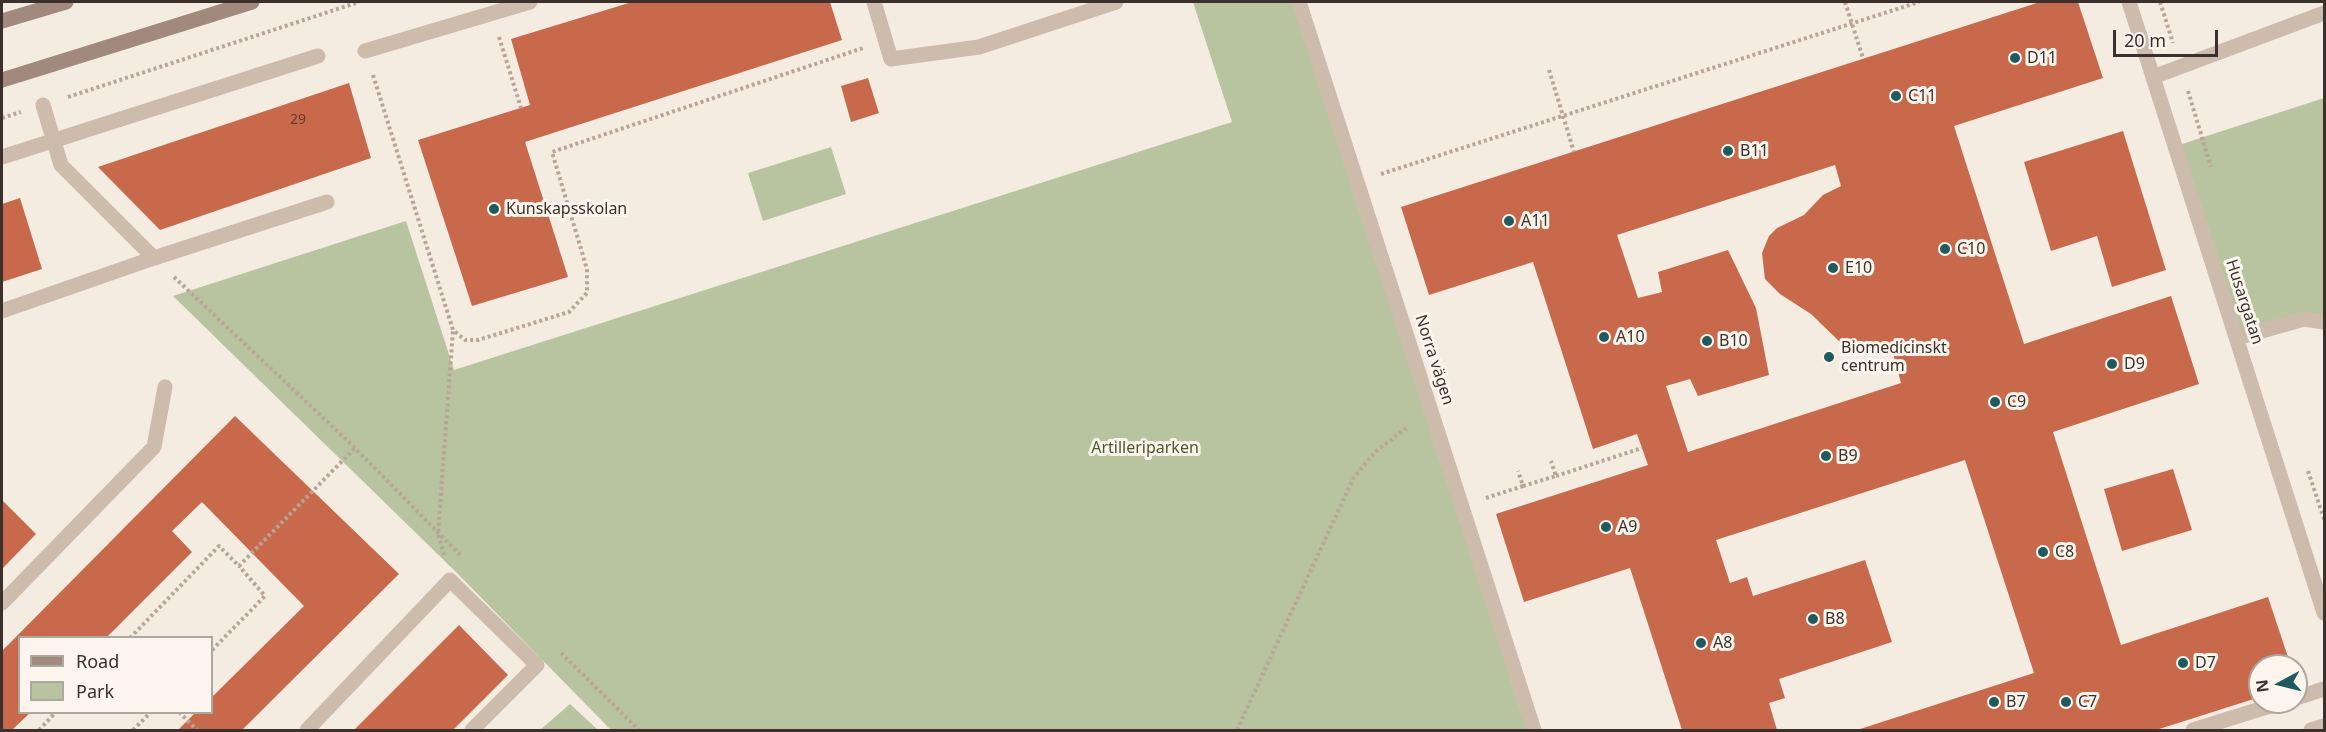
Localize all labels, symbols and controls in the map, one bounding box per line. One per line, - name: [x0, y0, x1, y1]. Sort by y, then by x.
- scale bar: [2116, 18, 2221, 56]
- text: 20 m: [2124, 28, 2166, 52]
- place label: D11: [2027, 48, 2057, 68]
- marker: D11: [2008, 51, 2022, 65]
- place label: C11: [1908, 86, 1936, 106]
- marker: C11: [1889, 89, 1903, 103]
- house number: 29: [290, 112, 306, 128]
- place label: B11: [1740, 141, 1769, 161]
- marker: B11: [1721, 144, 1735, 158]
- place label: Kunskapsskolan: [506, 199, 627, 219]
- marker: Kunskapsskolan: [487, 202, 501, 216]
- place label: A11: [1521, 211, 1550, 231]
- marker: A11: [1502, 214, 1516, 228]
- place label: C10: [1957, 239, 1985, 259]
- marker: C10: [1938, 242, 1952, 256]
- street label: Husargatan: [2221, 257, 2267, 347]
- place label: E10: [1845, 258, 1872, 278]
- marker: E10: [1826, 261, 1840, 275]
- street label: Norra vägen: [1410, 312, 1458, 408]
- place label: A10: [1616, 327, 1645, 347]
- marker: A10: [1597, 330, 1611, 344]
- place label: B10: [1719, 331, 1748, 351]
- marker: B10: [1700, 334, 1714, 348]
- place label: Biomedicinskt centrum: [1841, 338, 1947, 376]
- marker: Biomedicinskt centrum: [1822, 350, 1836, 364]
- place label: D9: [2124, 354, 2145, 374]
- marker: D9: [2105, 357, 2119, 371]
- place label: C9: [2007, 392, 2026, 412]
- marker: C9: [1988, 395, 2002, 409]
- park label: Artilleriparken: [1091, 438, 1199, 458]
- place label: B9: [1838, 446, 1858, 466]
- marker: B9: [1819, 449, 1833, 463]
- place label: A9: [1618, 517, 1637, 537]
- marker: A9: [1599, 520, 1613, 534]
- place label: C8: [2055, 542, 2074, 562]
- marker: C8: [2036, 545, 2050, 559]
- place label: B8: [1825, 609, 1845, 629]
- marker: B8: [1806, 612, 1820, 626]
- place label: A8: [1713, 633, 1732, 653]
- legend: [18, 636, 213, 714]
- marker: A8: [1694, 636, 1708, 650]
- text: Road: [76, 649, 119, 673]
- place label: D7: [2195, 653, 2216, 673]
- north arrow: [2248, 654, 2308, 714]
- marker: D7: [2176, 656, 2190, 670]
- text: N: [2250, 678, 2274, 694]
- text: Park: [76, 679, 114, 703]
- place label: B7: [2006, 692, 2026, 712]
- place label: C7: [2078, 692, 2097, 712]
- marker: B7: [1987, 695, 2001, 709]
- marker: C7: [2059, 695, 2073, 709]

